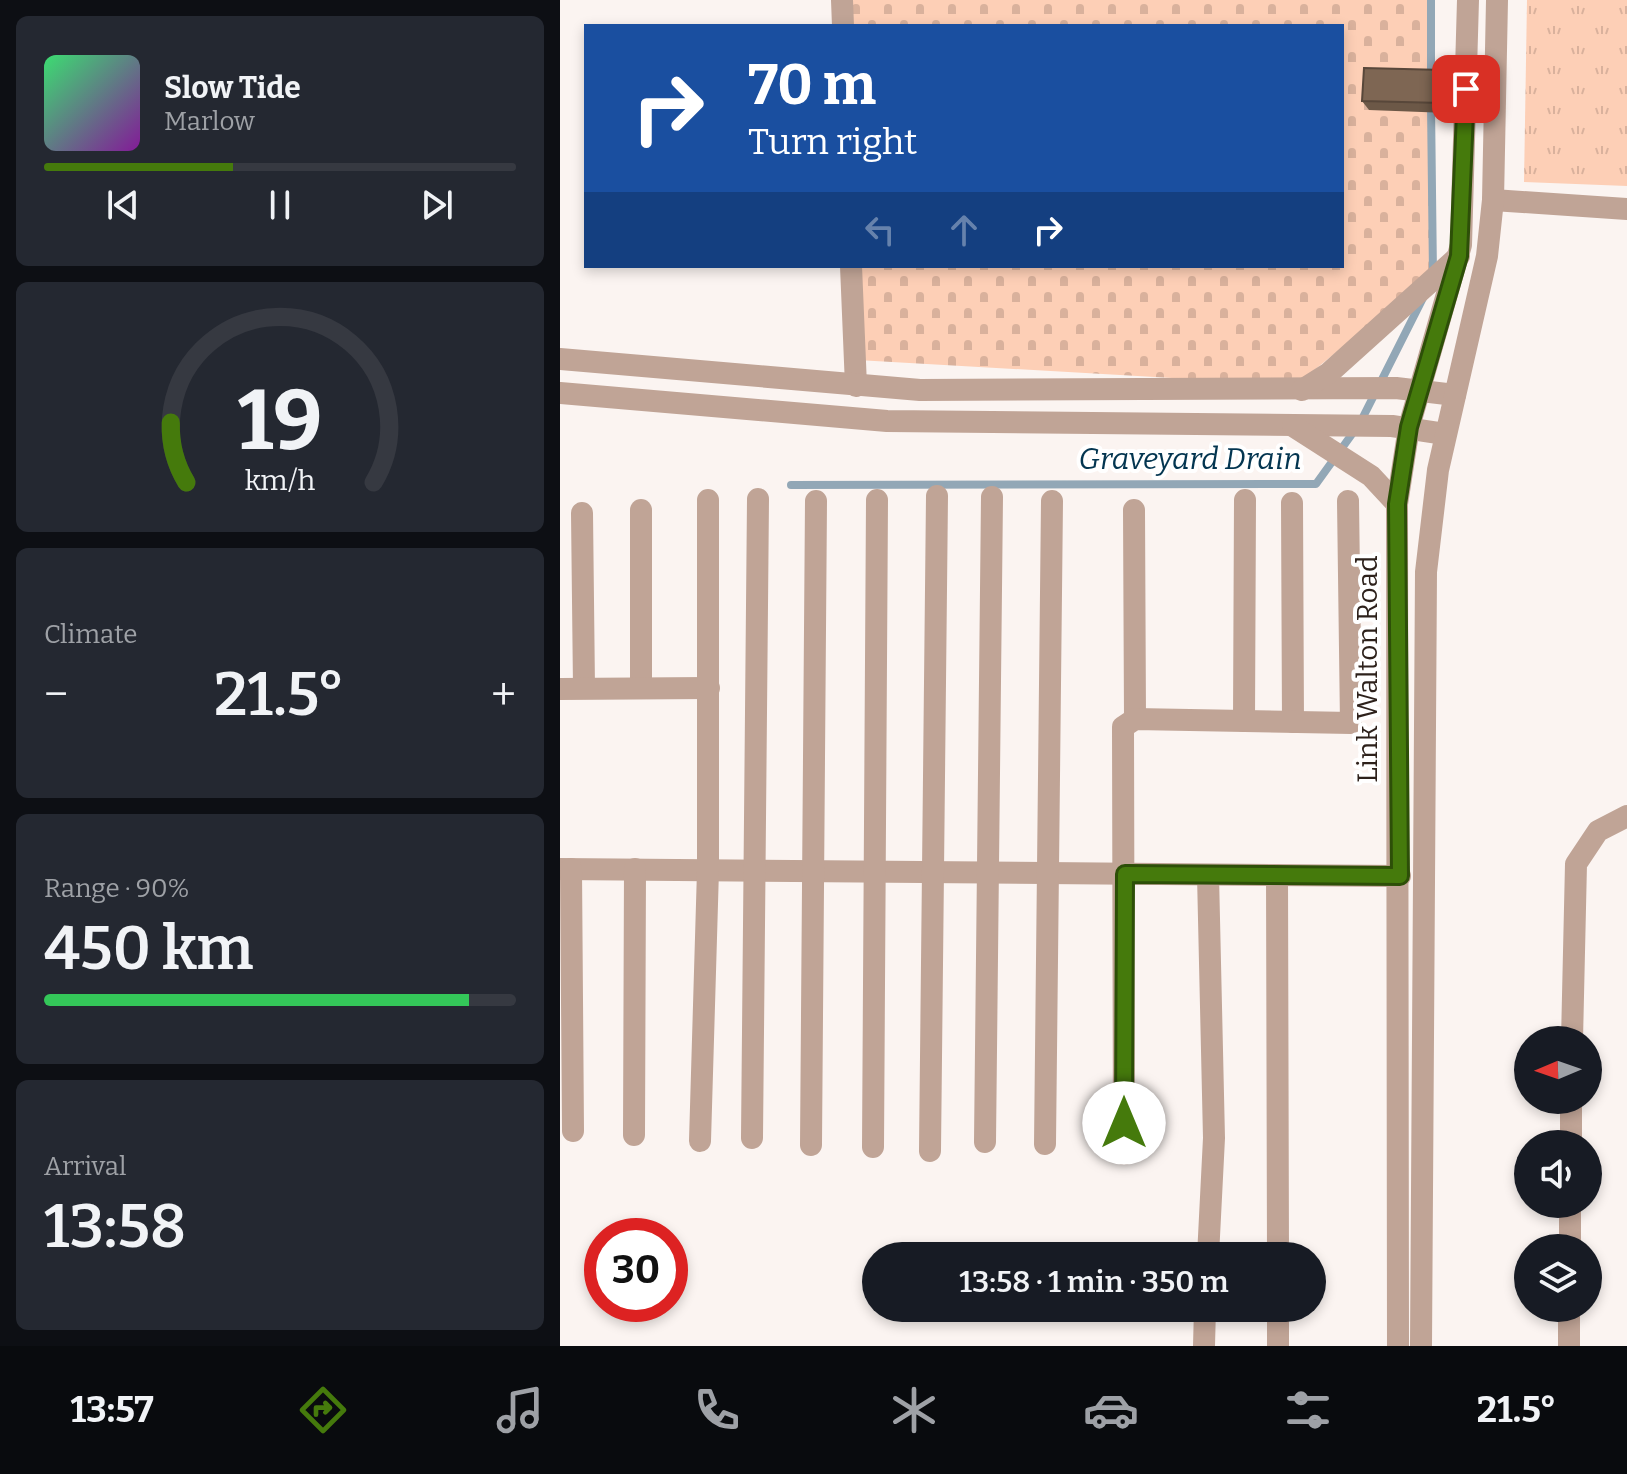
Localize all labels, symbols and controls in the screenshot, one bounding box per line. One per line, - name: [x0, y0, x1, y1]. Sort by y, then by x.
- text: 70 m: [748, 52, 876, 119]
- pin: [1432, 55, 1500, 123]
- icon: right: [616, 56, 720, 160]
- icon: arrive: [1444, 67, 1488, 111]
- text: Slow Tide: [164, 70, 301, 106]
- text: Marlow: [164, 106, 255, 137]
- text: Turn right: [748, 120, 917, 164]
- icon: previous: [101, 183, 145, 227]
- icon: pause: [258, 183, 302, 227]
- icon: next: [415, 183, 459, 227]
- icon: left: [858, 208, 902, 252]
- icon: ahead: [942, 208, 986, 252]
- icon: right: [1026, 208, 1070, 252]
- text: 19: [237, 371, 323, 471]
- water label: Graveyard Drain: [1078, 441, 1302, 477]
- text: km/h: [245, 463, 316, 498]
- street label: Link Walton Road: [1351, 555, 1384, 783]
- text: Climate: [44, 619, 138, 650]
- text: 21.5°: [214, 659, 345, 731]
- text: −: [44, 668, 68, 721]
- text: +: [491, 668, 516, 721]
- text: Range · 90%: [44, 873, 190, 904]
- text: 450 km: [44, 913, 254, 985]
- north arrow: [1514, 1026, 1602, 1114]
- map controls: [1514, 1026, 1602, 1322]
- position arrow: [1082, 1081, 1166, 1165]
- button: sound: [1514, 1130, 1602, 1218]
- text: Arrival: [44, 1151, 126, 1182]
- text: 13:58: [44, 1191, 186, 1263]
- speed limit sign: 30: [584, 1218, 688, 1322]
- button: layers: [1514, 1234, 1602, 1322]
- text: 13:58 · 1 min · 350 m: [959, 1264, 1229, 1300]
- icon: directions: [295, 1382, 351, 1438]
- icon: music: [492, 1382, 548, 1438]
- icon: phone: [689, 1382, 745, 1438]
- icon: climate: [886, 1382, 942, 1438]
- icon: car: [1083, 1382, 1139, 1438]
- icon: filters: [1280, 1382, 1336, 1438]
- text: 13:57: [71, 1388, 154, 1432]
- text: 21.5°: [1477, 1388, 1556, 1432]

